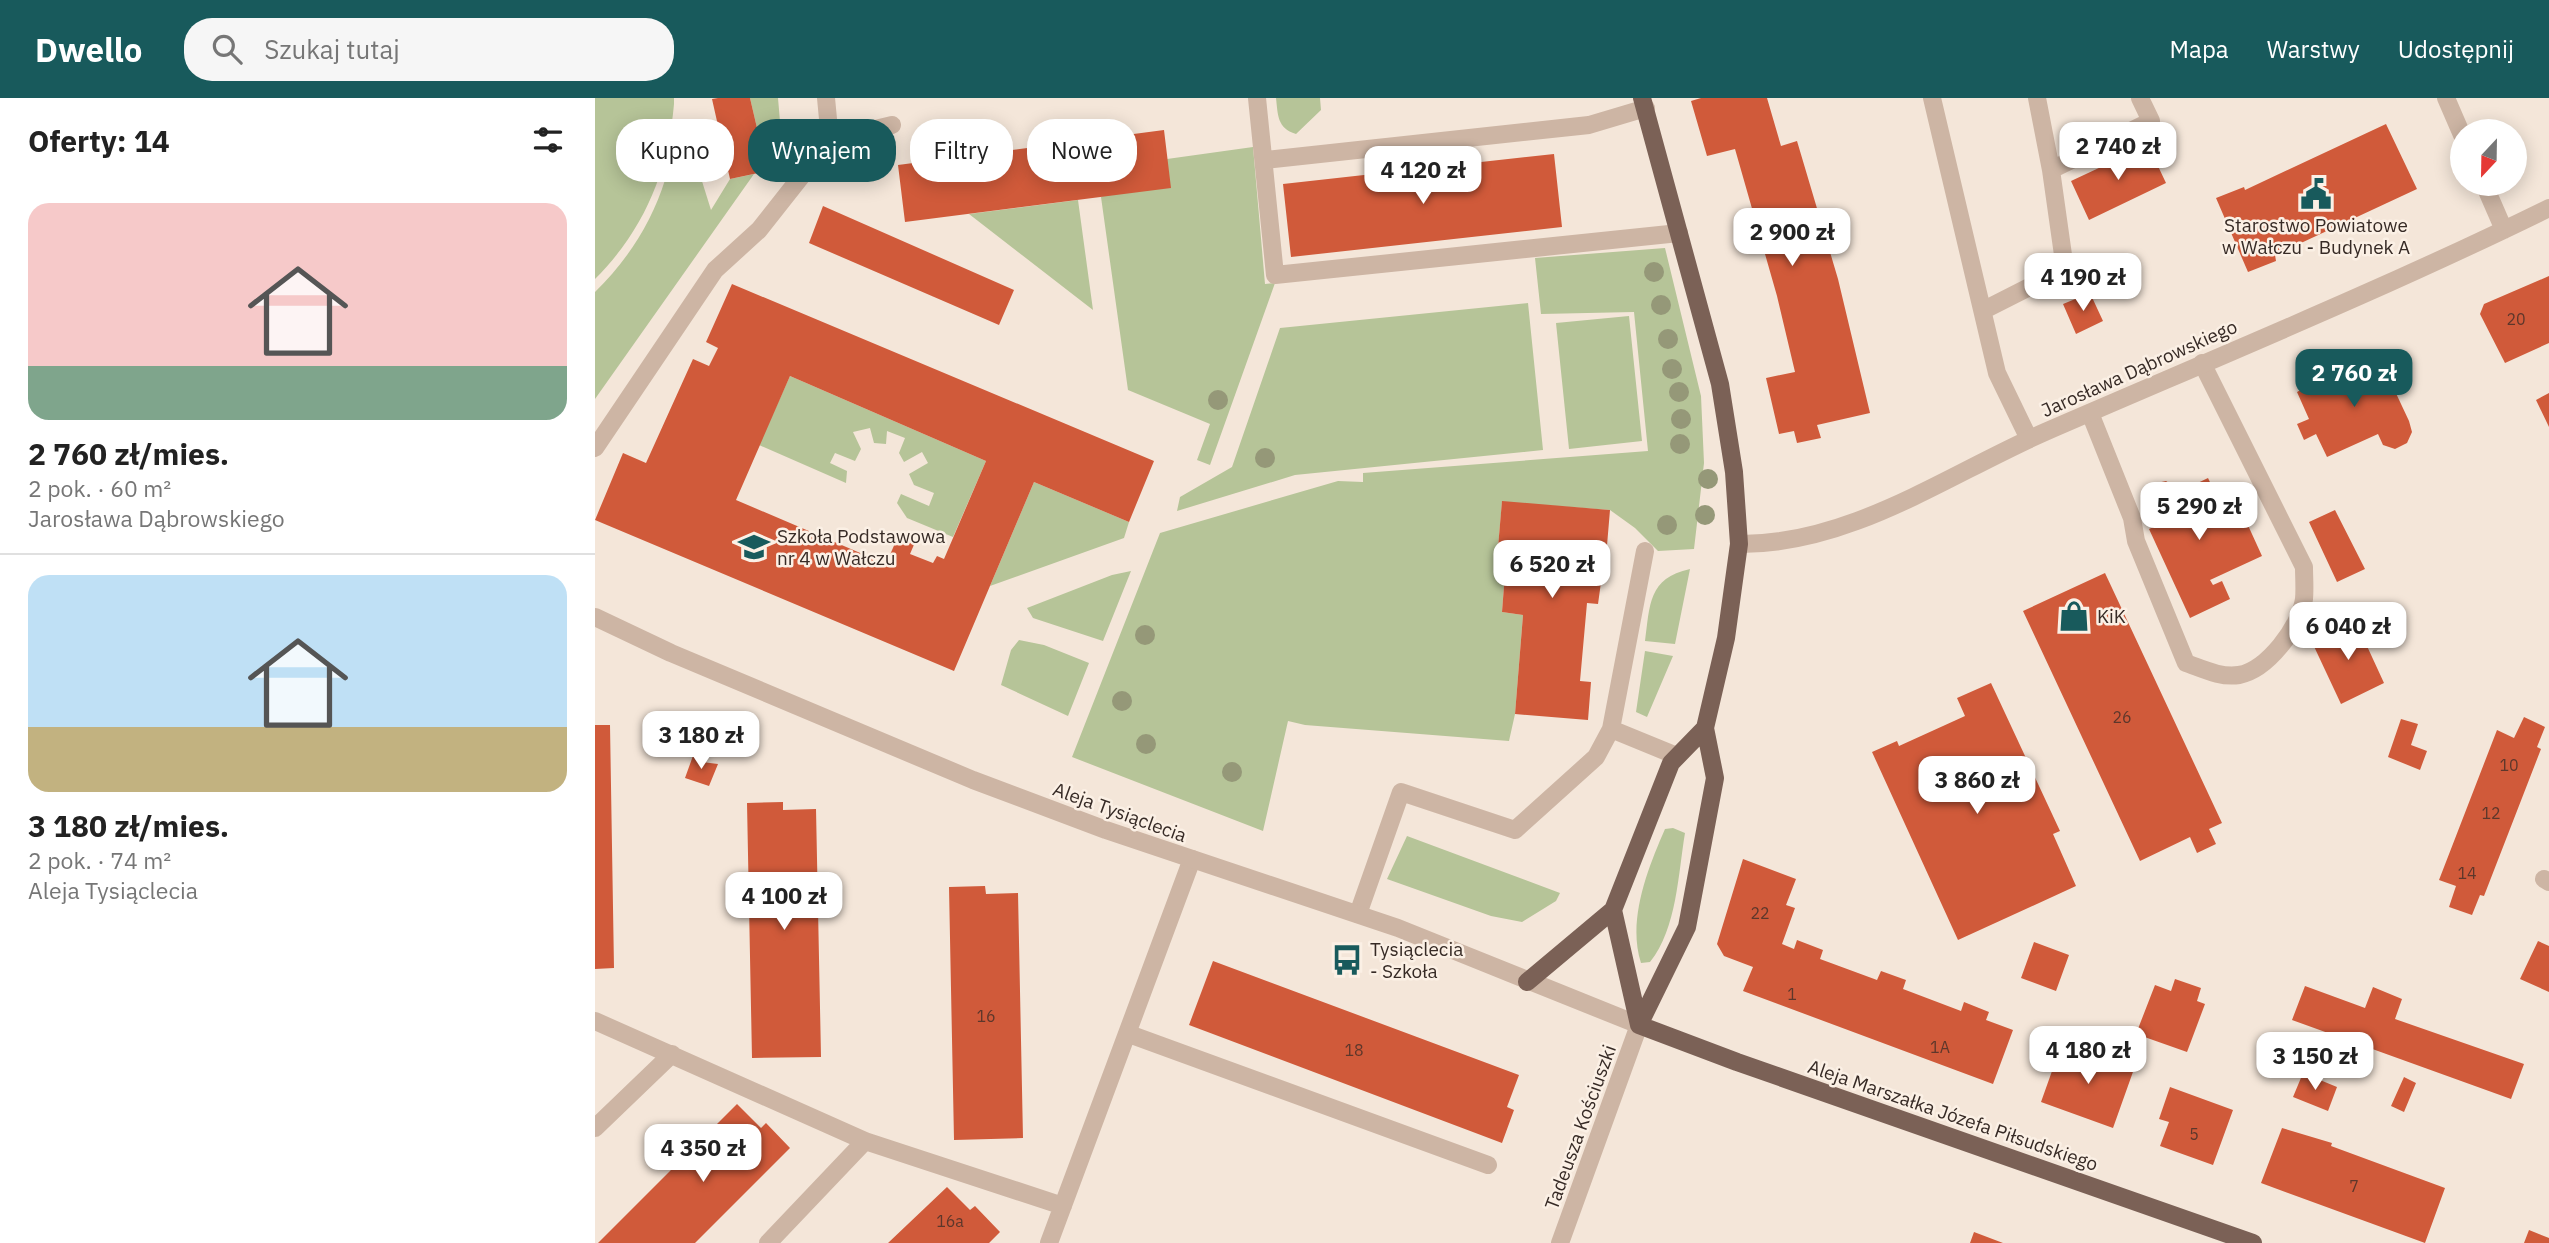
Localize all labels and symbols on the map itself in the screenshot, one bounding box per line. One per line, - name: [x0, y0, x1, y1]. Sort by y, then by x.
- north arrow: [2450, 119, 2527, 196]
- pin: 2 740 zł: [2046, 122, 2190, 182]
- pin: 4 120 zł: [1351, 146, 1495, 206]
- public building icon: Starostwo Powiatowe w Wałczu - Budynek A: [2299, 177, 2333, 211]
- pin: 2 900 zł: [1720, 208, 1864, 268]
- place label: Starostwo Powiatowe w Wałczu - Budynek A: [2222, 213, 2410, 259]
- pin: 4 190 zł: [2011, 254, 2155, 313]
- house number: 20: [2506, 309, 2526, 329]
- street label: Jarosława Dąbrowskiego: [2037, 314, 2241, 422]
- pin: 2 760 zł: [2282, 350, 2426, 409]
- pin: 5 290 zł: [2127, 482, 2271, 542]
- place label: Szkoła Podstawowa nr 4 w Wałczu: [777, 524, 945, 570]
- school or university icon: Szkoła Podstawowa nr 4 w Wałczu: [737, 530, 771, 564]
- pin: 6 520 zł: [1480, 540, 1624, 600]
- shop icon: KiK: [2057, 599, 2091, 633]
- pin: 6 040 zł: [2276, 602, 2420, 662]
- place label: KiK: [2097, 604, 2126, 628]
- house number: 26: [2112, 707, 2132, 727]
- pin: 3 180 zł: [629, 712, 773, 771]
- house number: 10: [2499, 755, 2519, 775]
- pin: 3 860 zł: [1905, 756, 2049, 816]
- street label: Aleja Tysiąclecia: [1050, 777, 1190, 847]
- house number: 12: [2481, 803, 2501, 823]
- house number: 14: [2457, 863, 2477, 883]
- pin: 4 100 zł: [712, 872, 856, 932]
- house number: 22: [1750, 903, 1770, 923]
- place label: Tysiąclecia - Szkoła: [1370, 937, 1463, 983]
- bus stop icon: Tysiąclecia - Szkoła: [1330, 943, 1364, 977]
- house number: 1: [1787, 984, 1797, 1004]
- house number: 16: [976, 1006, 996, 1026]
- pin: 4 180 zł: [2016, 1026, 2160, 1086]
- pin: 3 150 zł: [2243, 1032, 2387, 1092]
- house number: 1A: [1930, 1037, 1950, 1057]
- house number: 18: [1344, 1040, 1364, 1060]
- street label: Tadeusza Kościuszki: [1539, 1041, 1621, 1213]
- street label: Aleja Marszałka Józefa Piłsudskiego: [1805, 1054, 2101, 1176]
- pin: 4 350 zł: [631, 1124, 775, 1184]
- house number: 5: [2189, 1124, 2199, 1144]
- house number: 7: [2349, 1176, 2359, 1196]
- house number: 16a: [936, 1211, 964, 1231]

